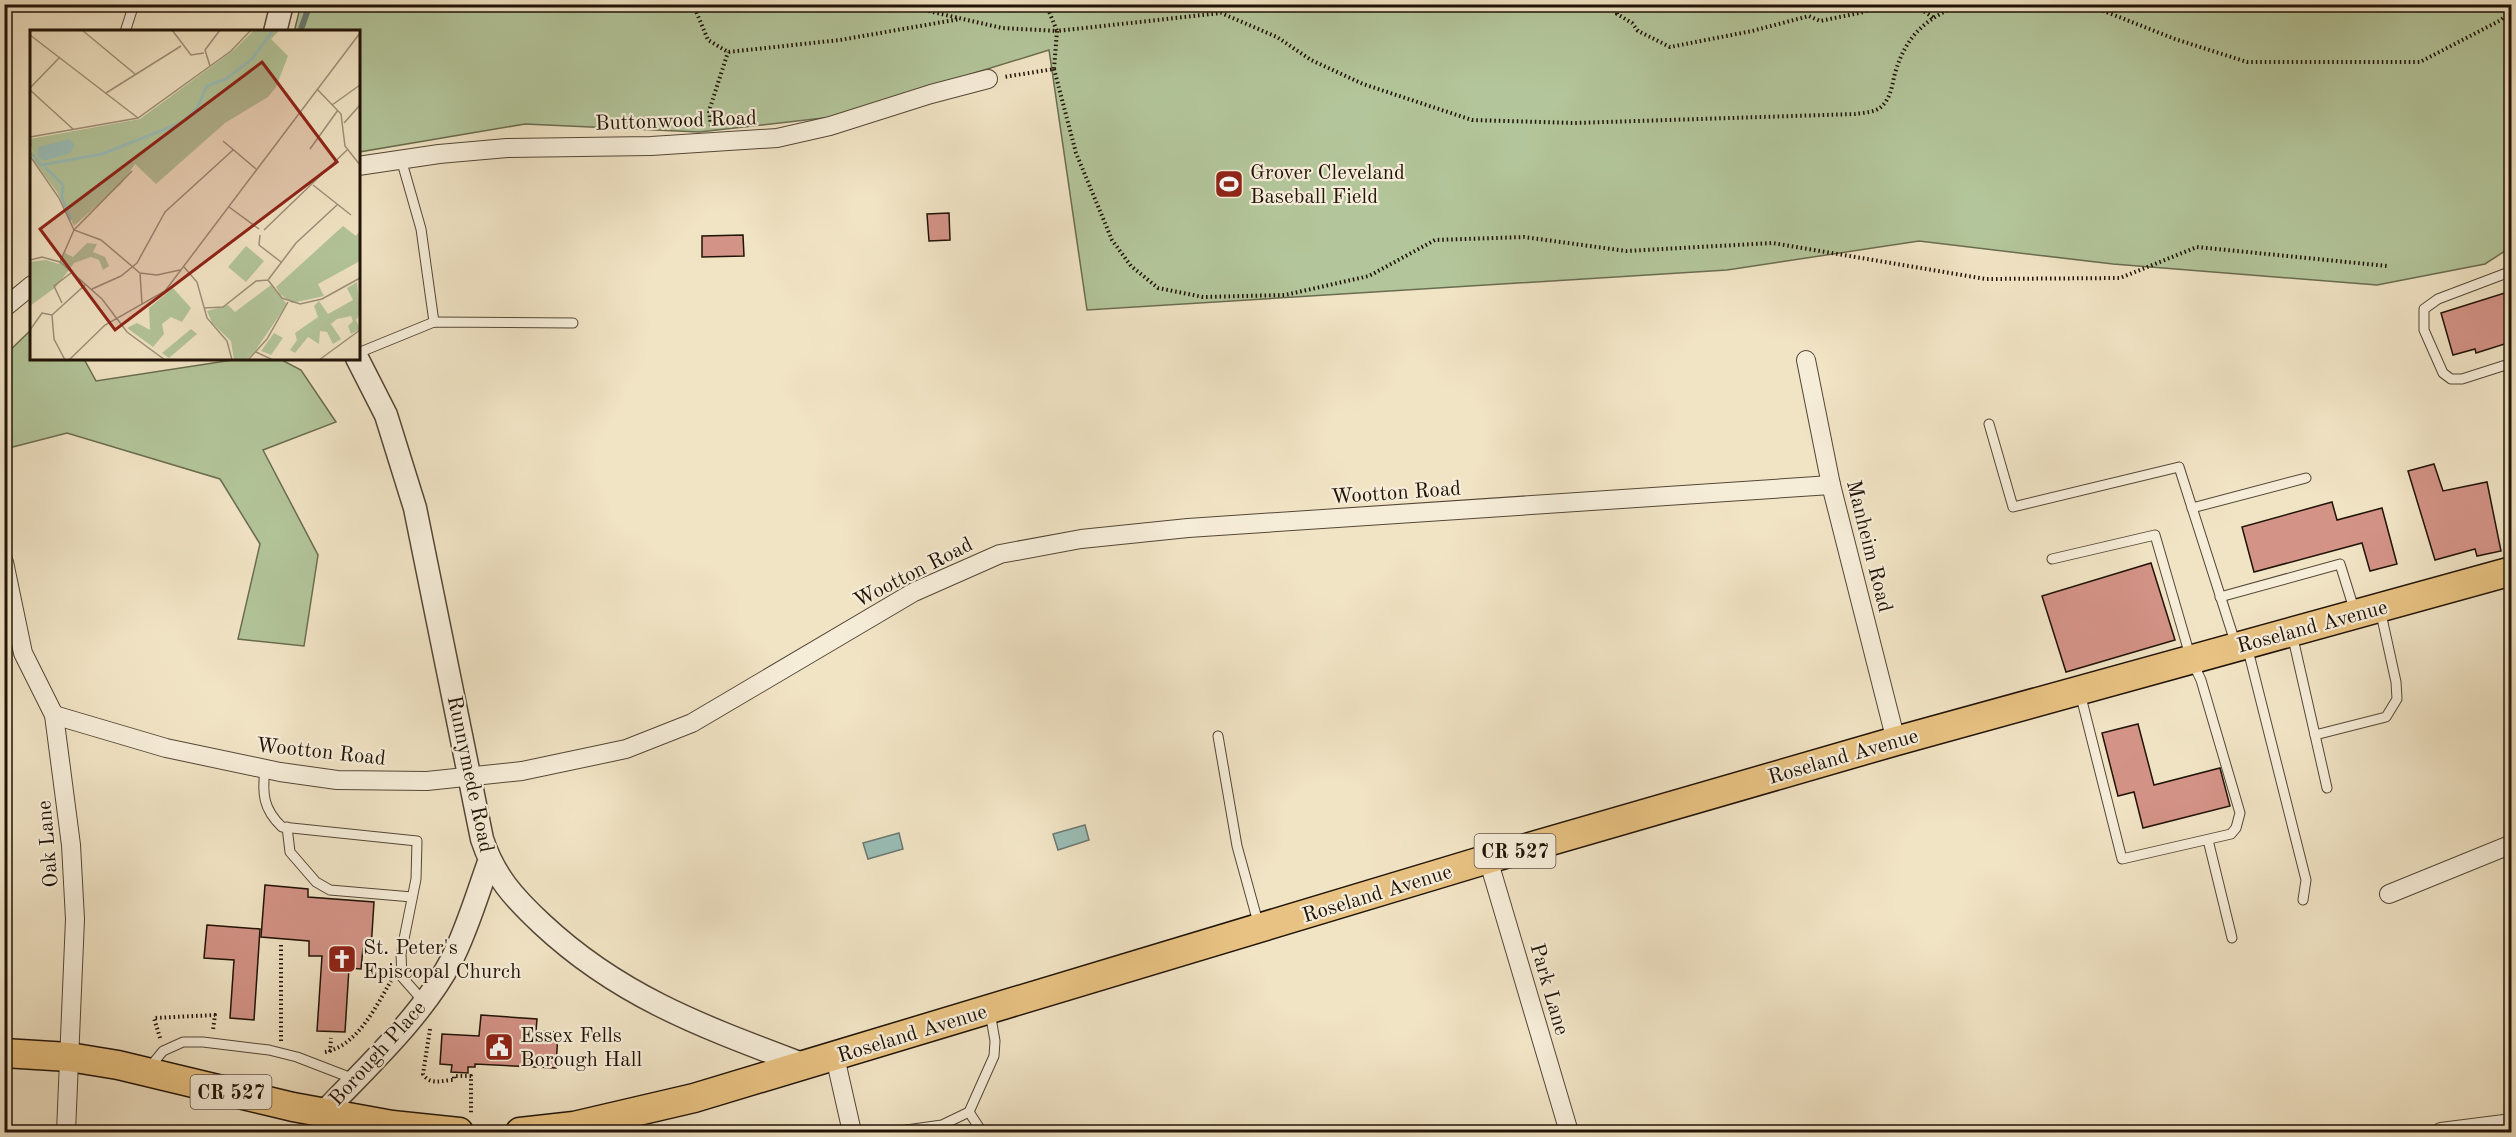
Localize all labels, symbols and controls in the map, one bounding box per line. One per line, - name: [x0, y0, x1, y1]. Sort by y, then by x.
- inset map: [30, 30, 360, 360]
- street label: Buttonwood Road: [595, 108, 757, 135]
- place label: Grover Cleveland Baseball Field: [1250, 163, 1405, 208]
- sports icon: Grover Cleveland Baseball Field: [1213, 168, 1245, 200]
- street label: Wootton Road: [1330, 478, 1462, 509]
- street label: Manheim Road: [1842, 478, 1895, 615]
- street label: Wootton Road: [851, 534, 977, 612]
- street label: Roseland Avenue: [2235, 597, 2390, 658]
- street label: Runnymede Road: [443, 694, 496, 855]
- street label: Roseland Avenue: [1766, 726, 1921, 789]
- street label: Wootton Road: [255, 735, 387, 770]
- street label: Oak Lane: [34, 799, 63, 888]
- road number: CR 527: [1474, 834, 1556, 868]
- street label: Roseland Avenue: [1300, 862, 1455, 927]
- place label: St. Peter's Episcopal Church: [363, 938, 521, 983]
- street label: Park Lane: [1525, 941, 1572, 1038]
- church icon: St. Peter's Episcopal Church: [326, 943, 358, 975]
- street label: Borough Place: [326, 998, 430, 1110]
- street label: Roseland Avenue: [835, 1002, 990, 1067]
- place label: Essex Fells Borough Hall: [520, 1026, 642, 1071]
- public building icon: Essex Fells Borough Hall: [483, 1031, 515, 1063]
- road number: CR 527: [190, 1075, 272, 1109]

